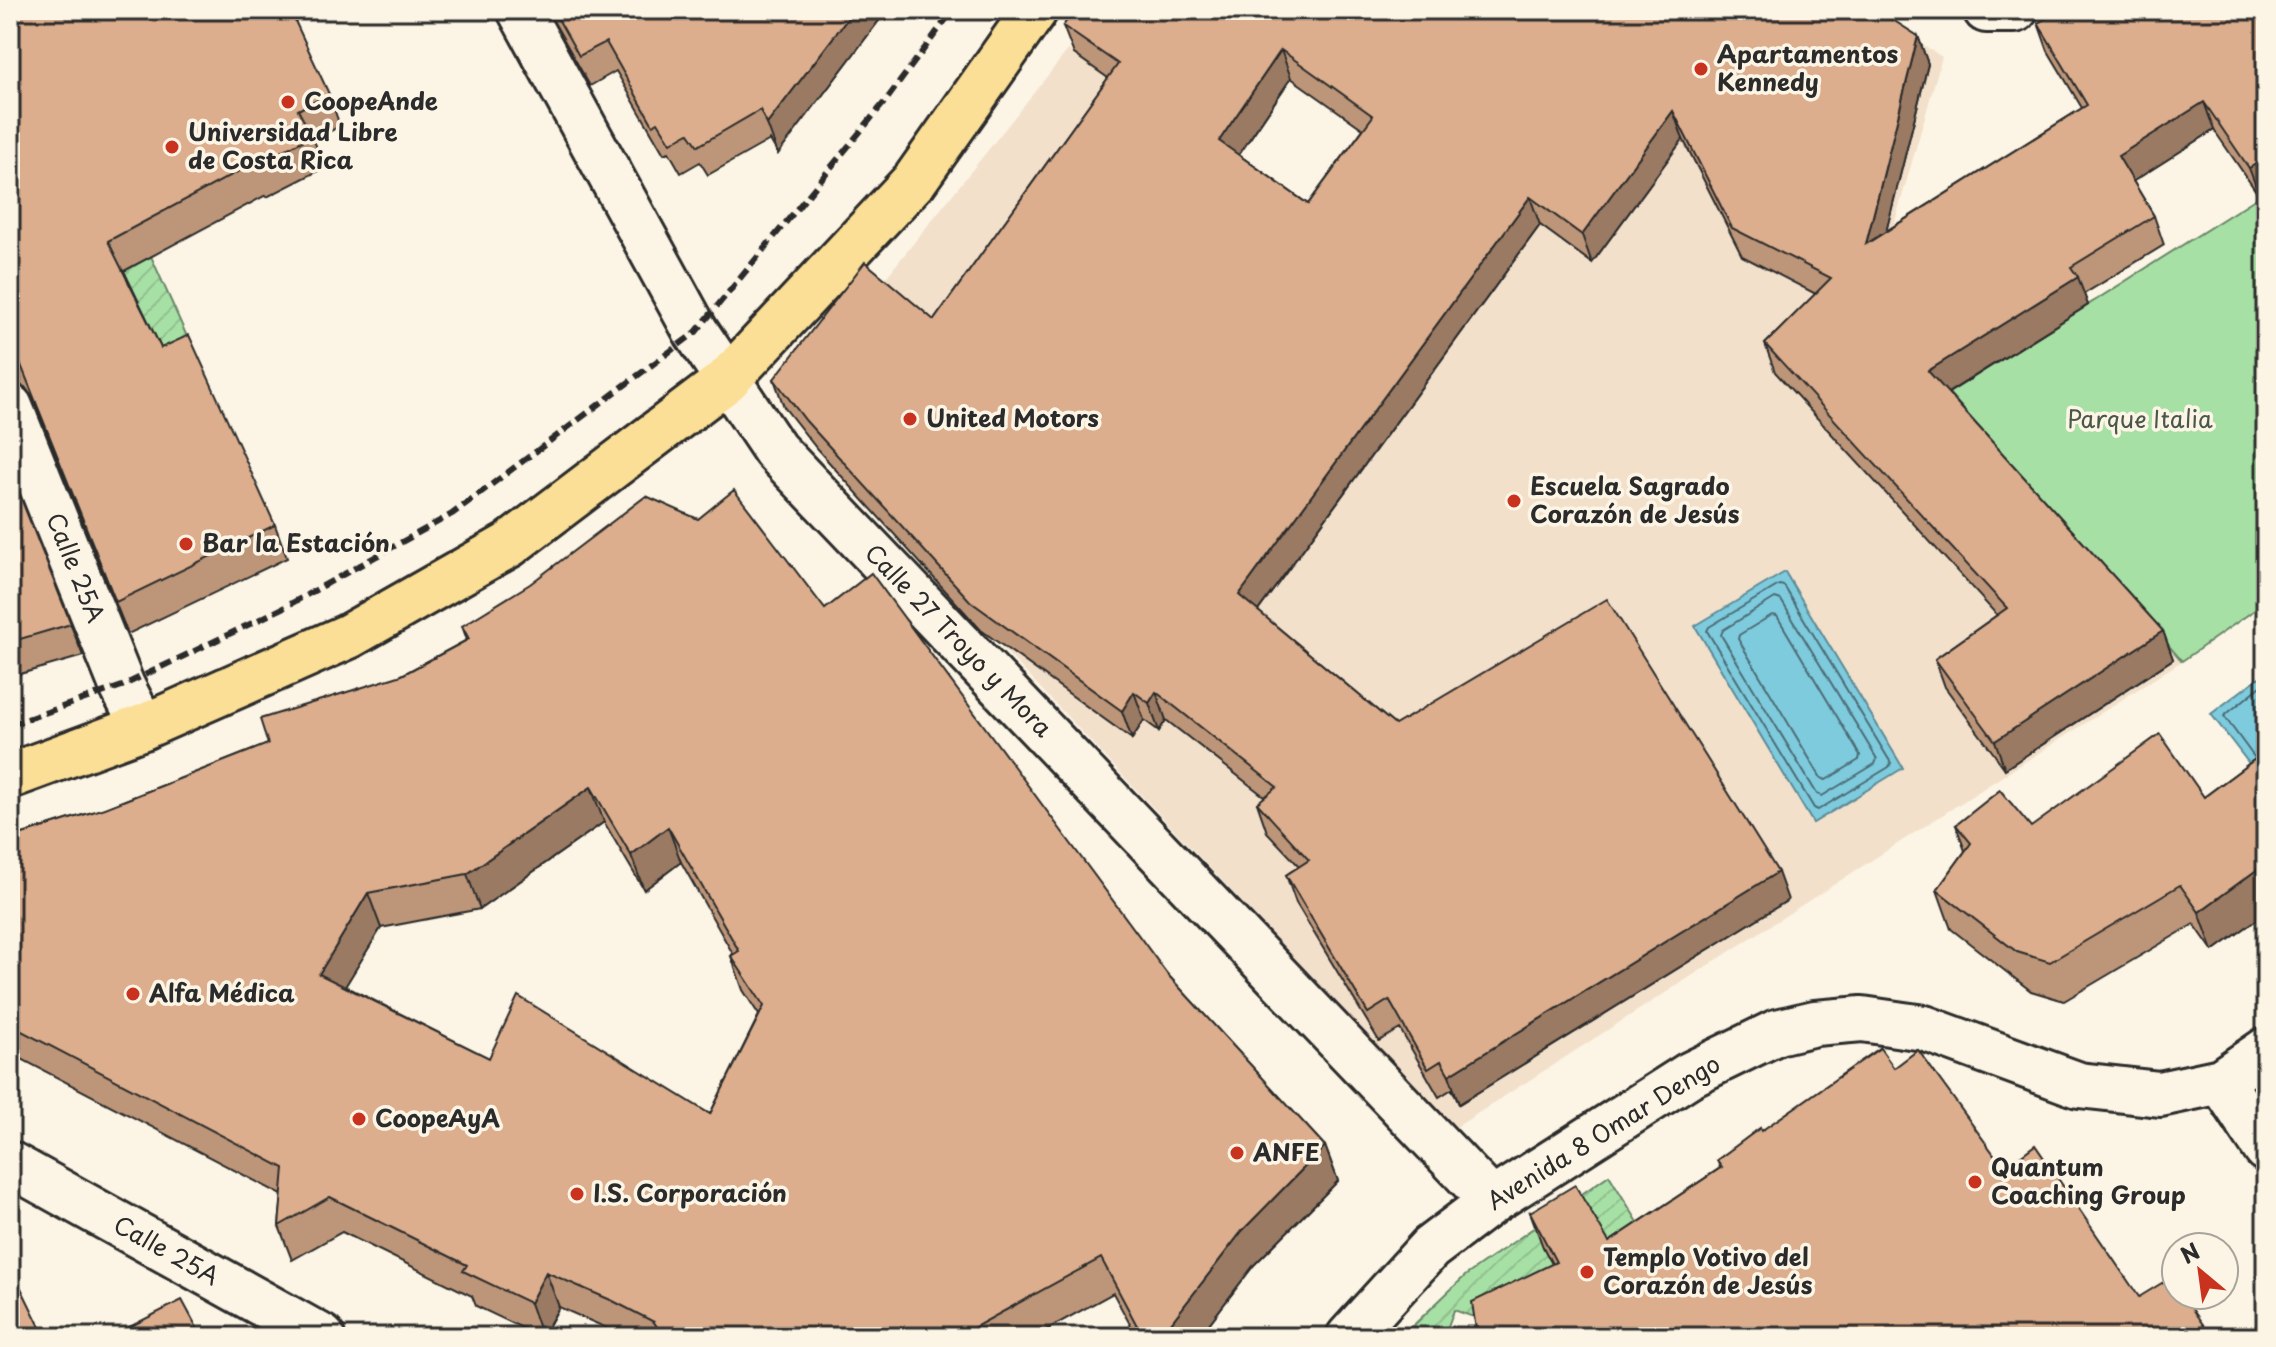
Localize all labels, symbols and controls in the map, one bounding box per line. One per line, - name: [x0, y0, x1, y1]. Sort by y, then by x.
- place label: Apartamentos Kennedy: [1717, 35, 1898, 99]
- marker: Apartamentos Kennedy: [1692, 60, 1710, 78]
- place label: CoopeAnde: [304, 82, 438, 118]
- marker: CoopeAnde: [279, 93, 297, 111]
- place label: Universidad Libre de Costa Rica: [188, 113, 398, 177]
- marker: Universidad Libre de Costa Rica: [163, 138, 181, 156]
- place label: United Motors: [926, 399, 1099, 435]
- park label: Parque Italia: [2067, 400, 2213, 436]
- marker: United Motors: [901, 410, 919, 428]
- place label: Escuela Sagrado Corazón de Jesús: [1530, 467, 1740, 531]
- marker: Escuela Sagrado Corazón de Jesús: [1505, 492, 1523, 510]
- street label: Calle 25A: [38, 507, 115, 628]
- place label: Bar la Estación: [202, 524, 390, 560]
- marker: Bar la Estación: [177, 535, 195, 553]
- street label: Calle 27 Troyo y Mora: [857, 535, 1062, 745]
- place label: Alfa Médica: [149, 974, 295, 1010]
- marker: Alfa Médica: [124, 985, 142, 1003]
- street label: Avenida 8 Omar Dengo: [1479, 1045, 1727, 1218]
- place label: CoopeAyA: [375, 1099, 500, 1135]
- marker: CoopeAyA: [350, 1110, 368, 1128]
- place label: ANFE: [1252, 1133, 1320, 1169]
- marker: ANFE: [1228, 1144, 1246, 1162]
- place label: Quantum Coaching Group: [1991, 1148, 2186, 1212]
- marker: Quantum Coaching Group: [1966, 1173, 1984, 1191]
- place label: I.S. Corporación: [593, 1174, 787, 1210]
- marker: I.S. Corporación: [568, 1185, 586, 1203]
- street label: Calle 25A: [108, 1205, 226, 1293]
- north arrow: [2160, 1231, 2240, 1311]
- text: N: [2174, 1234, 2205, 1271]
- place label: Templo Votivo del Corazón de Jesús: [1603, 1238, 1813, 1302]
- marker: Templo Votivo del Corazón de Jesús: [1578, 1263, 1596, 1281]

